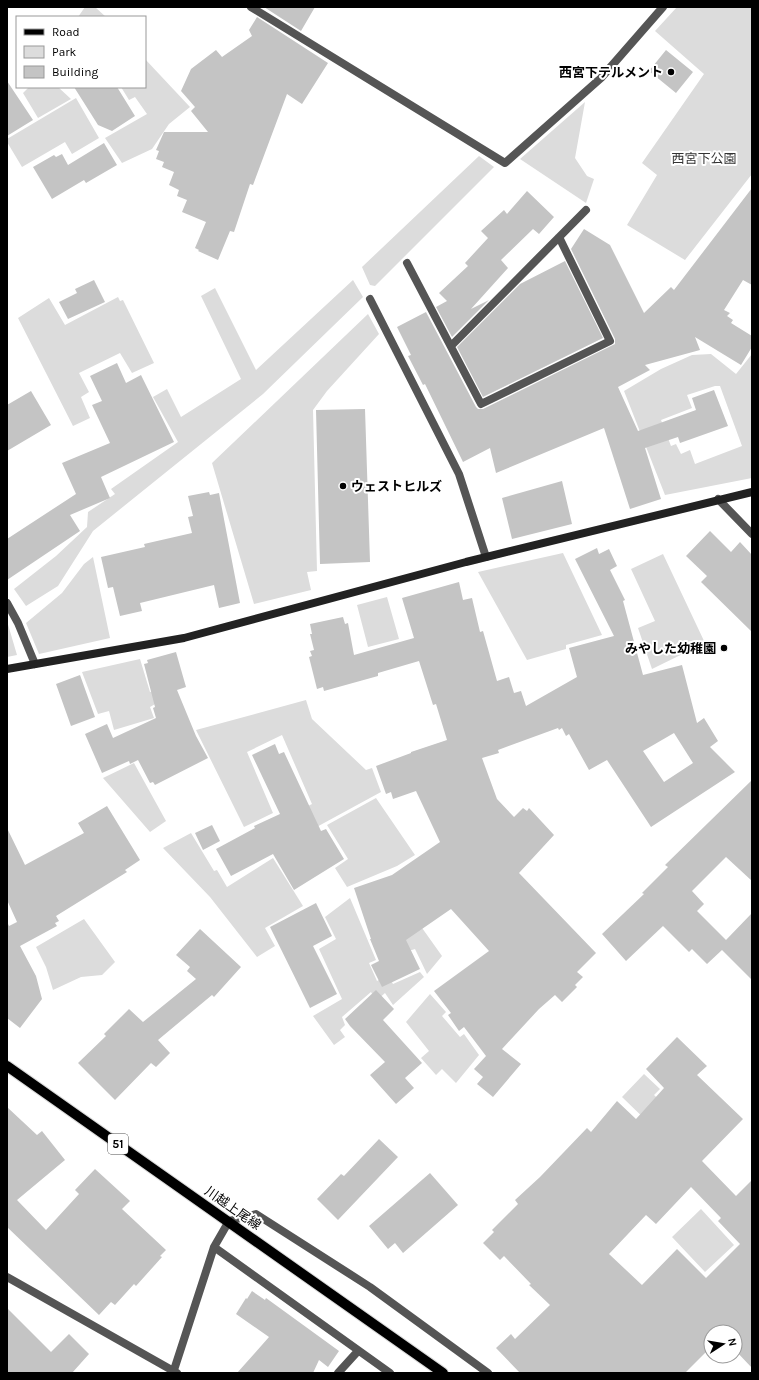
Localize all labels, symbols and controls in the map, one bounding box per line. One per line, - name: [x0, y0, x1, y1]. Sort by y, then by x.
- legend: [16, 16, 146, 88]
- text: Road: [52, 25, 80, 39]
- text: Park: [52, 45, 77, 59]
- text: Building: [52, 65, 99, 79]
- place label: 西宮下テルメント: [559, 65, 663, 80]
- marker: 西宮下テルメント: [666, 67, 676, 77]
- park label: 西宮下公園: [671, 151, 737, 166]
- place label: ウェストヒルズ: [351, 479, 442, 494]
- marker: ウェストヒルズ: [338, 481, 348, 491]
- place label: みやした幼稚園: [625, 641, 716, 656]
- marker: みやした幼稚園: [719, 643, 729, 653]
- road number: 51: [108, 1134, 128, 1154]
- street label: 川越上尾線: [202, 1183, 264, 1233]
- north arrow: [703, 1324, 743, 1364]
- text: N: [725, 1337, 739, 1347]

